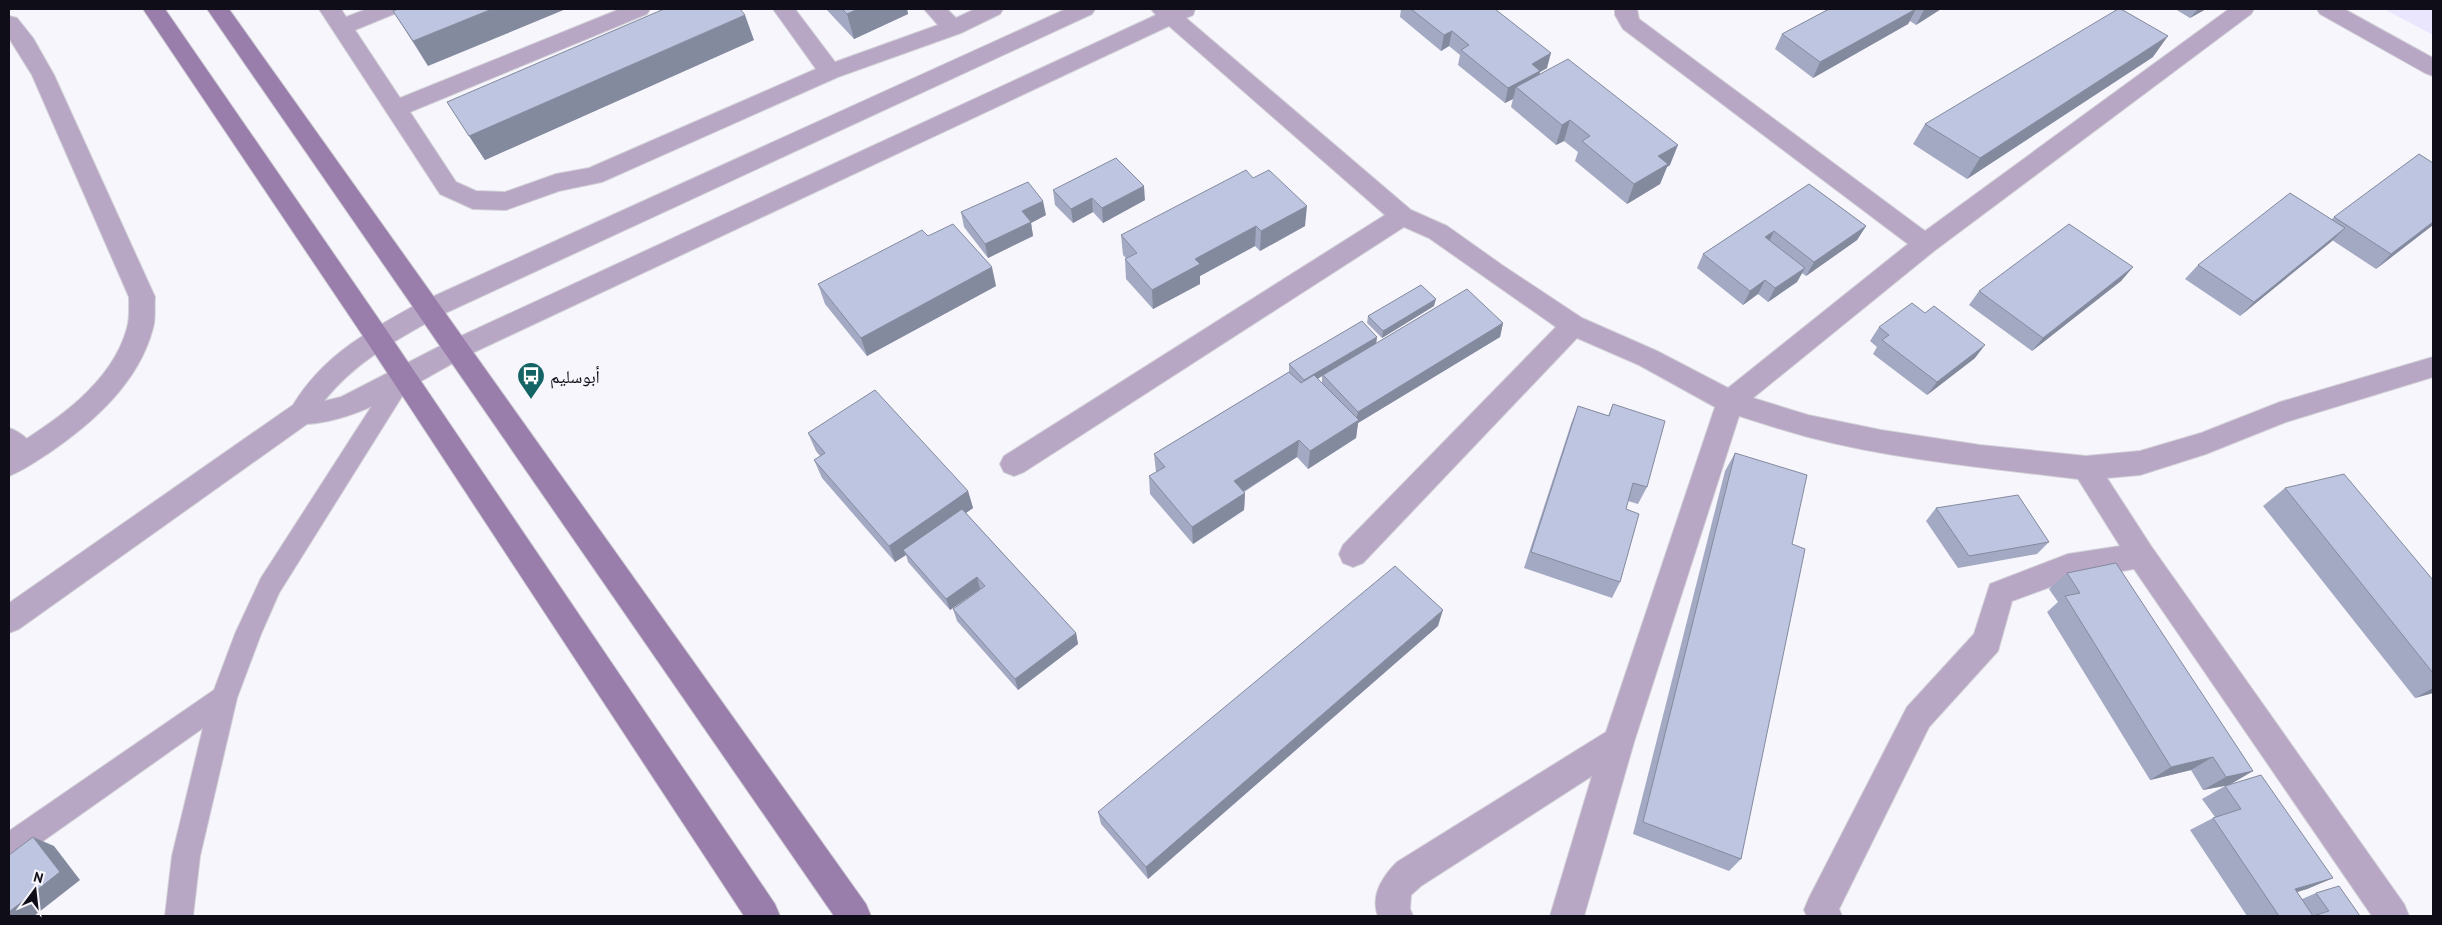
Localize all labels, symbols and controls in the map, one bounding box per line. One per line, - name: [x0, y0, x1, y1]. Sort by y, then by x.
- bus stop icon: أبوسليم: [516, 361, 546, 400]
- place label: أبوسليم: [550, 365, 600, 389]
- north arrow: [10, 865, 60, 915]
- text: N: [32, 868, 45, 887]

